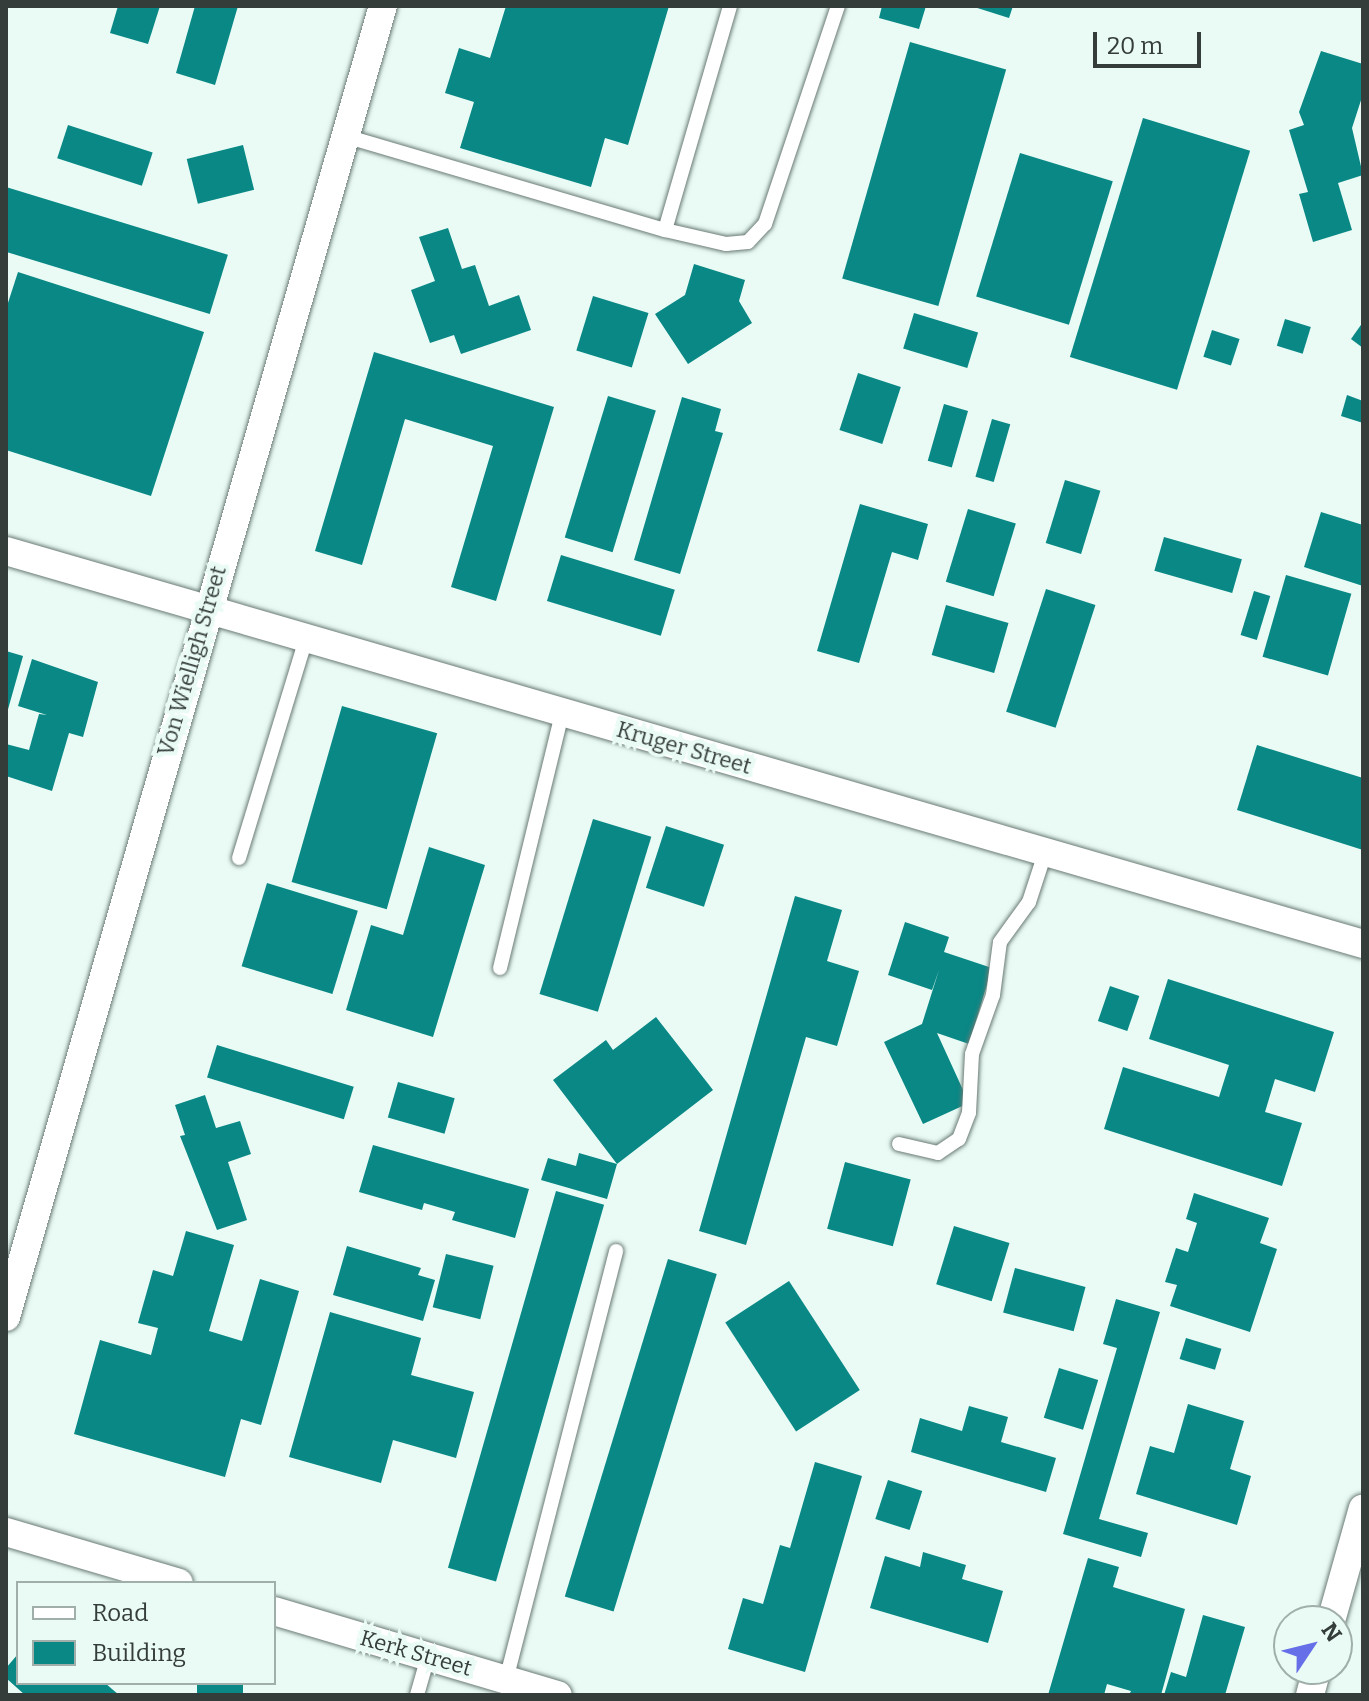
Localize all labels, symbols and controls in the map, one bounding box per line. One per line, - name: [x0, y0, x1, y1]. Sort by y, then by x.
- scale bar: [1097, 16, 1205, 66]
- text: 20 m: [1107, 32, 1163, 60]
- street label: Von Wielligh Street: [152, 563, 232, 759]
- street label: Kruger Street: [614, 716, 754, 780]
- legend: [16, 1581, 276, 1685]
- text: Road: [92, 1599, 148, 1627]
- north arrow: [1273, 1605, 1353, 1685]
- text: N: [1315, 1617, 1347, 1647]
- street label: Kerk Street: [357, 1624, 475, 1682]
- text: Building: [92, 1639, 186, 1667]

